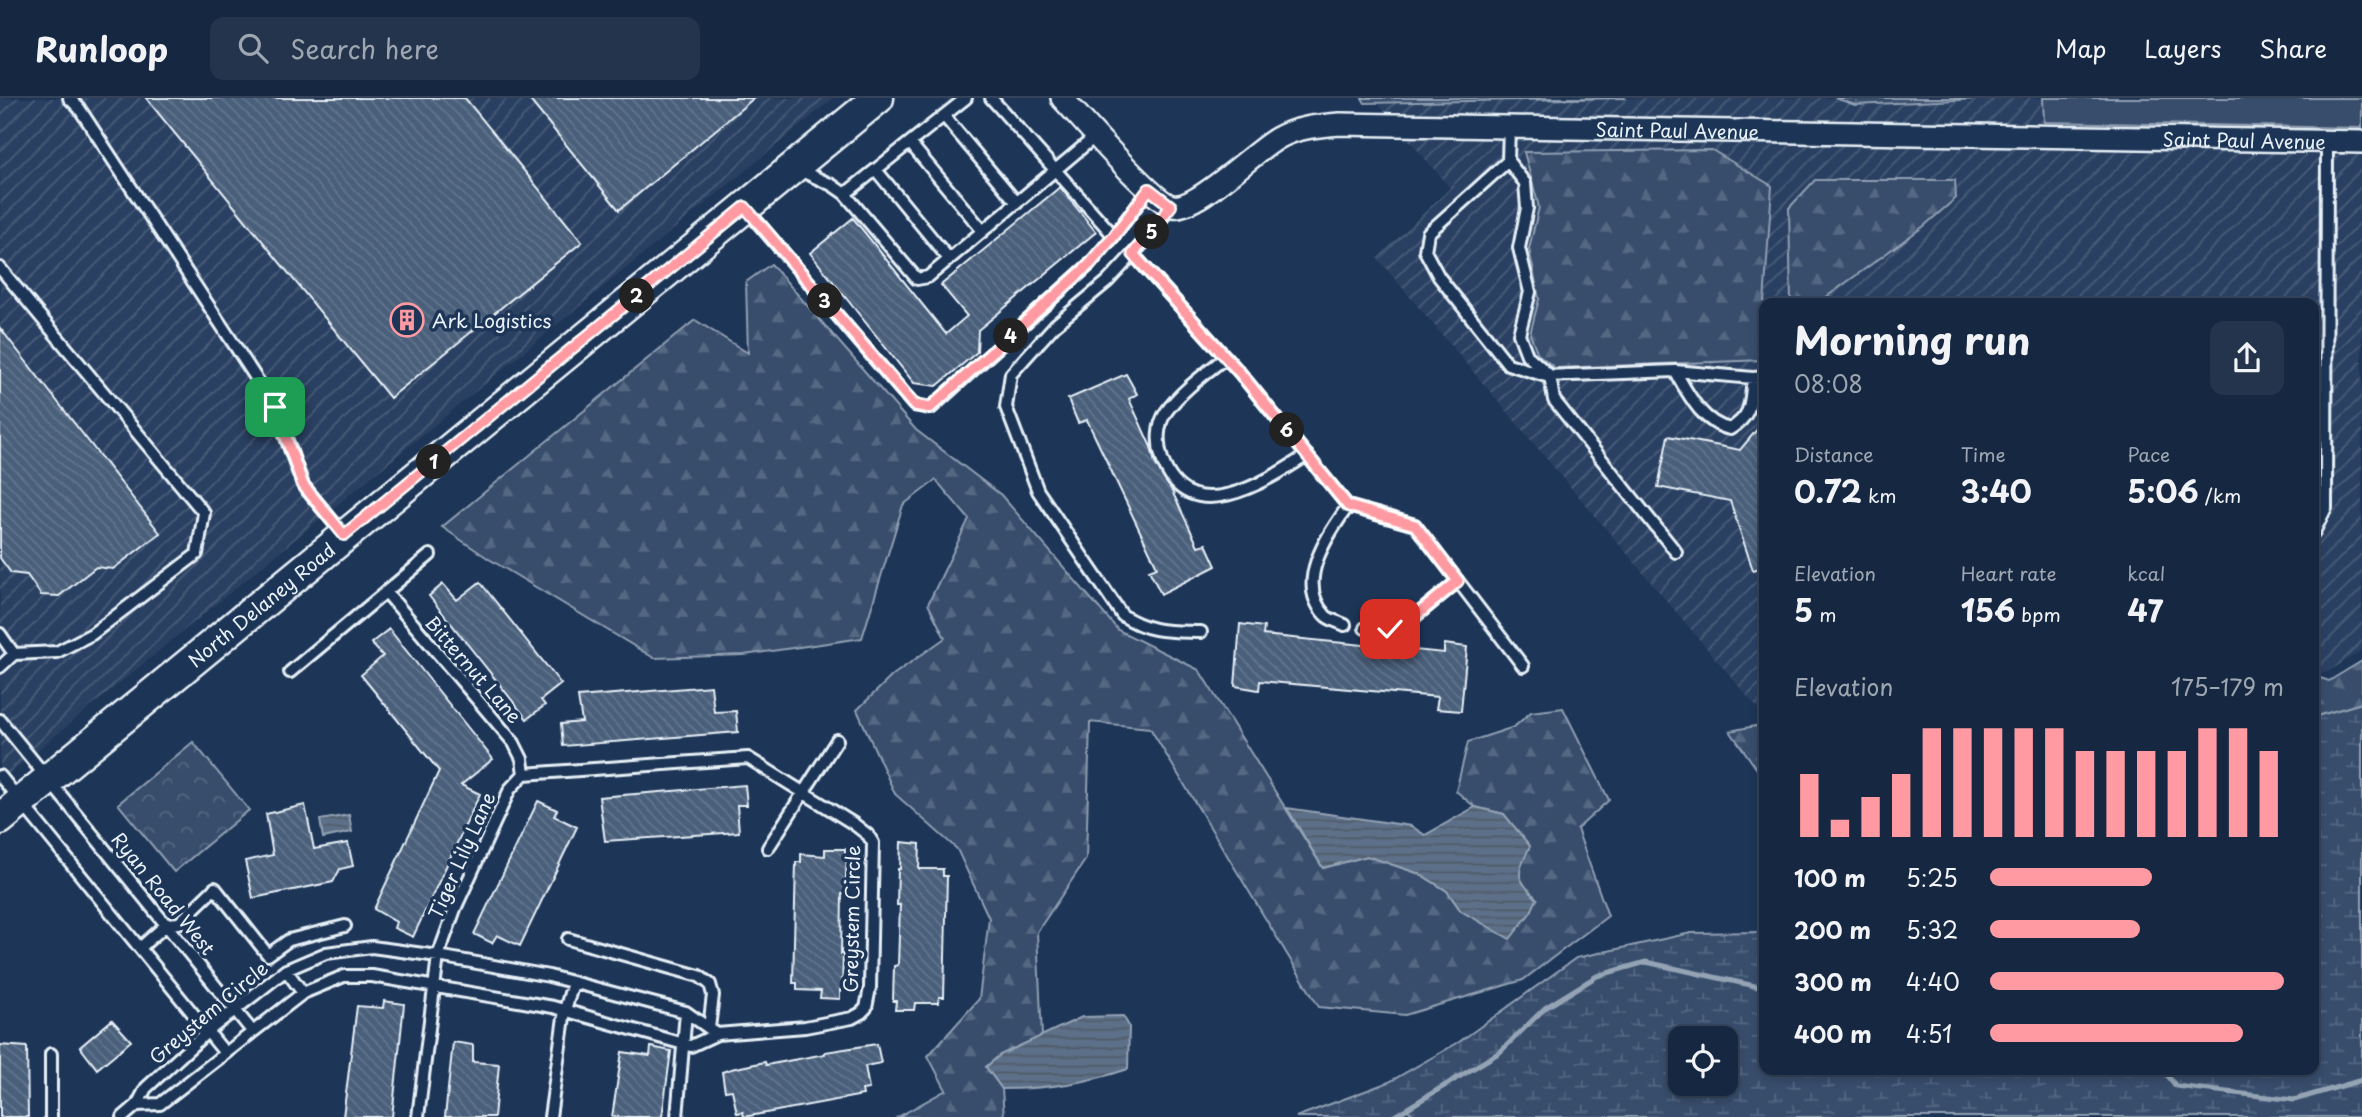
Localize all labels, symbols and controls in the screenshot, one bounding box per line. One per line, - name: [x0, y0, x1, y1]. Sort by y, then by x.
- search box: [210, 17, 700, 80]
- text: Runloop: [35, 23, 168, 73]
- icon: search: [234, 29, 272, 67]
- text: Search here: [290, 29, 439, 68]
- text: Map: [2055, 30, 2106, 66]
- text: Layers: [2144, 30, 2221, 66]
- text: Share: [2259, 30, 2327, 66]
- street label: Saint Paul Avenue: [1595, 115, 1759, 145]
- street label: Saint Paul Avenue: [2162, 124, 2326, 155]
- pin: 5: [1134, 214, 1170, 250]
- text: 5: [1145, 217, 1158, 245]
- pin: 2: [620, 278, 654, 314]
- text: 2: [630, 281, 643, 309]
- pin: 3: [808, 284, 842, 318]
- text: 3: [818, 286, 831, 314]
- building icon: Ark Logistics: [388, 301, 426, 339]
- place label: Ark Logistics: [432, 306, 551, 334]
- text: Morning run: [1794, 311, 2030, 368]
- pin: 4: [993, 318, 1028, 354]
- text: 4: [1004, 321, 1017, 349]
- button: share: [2210, 321, 2284, 395]
- text: 08:08: [1794, 366, 1863, 401]
- pin: [245, 377, 305, 437]
- icon: arrive: [256, 388, 294, 426]
- pin: 6: [1270, 412, 1304, 448]
- text: 6: [1280, 415, 1293, 443]
- text: Distance: [1794, 440, 1874, 468]
- text: Time: [1961, 440, 2006, 468]
- text: Pace: [2127, 440, 2170, 468]
- pin: 1: [416, 444, 452, 480]
- text: 1: [429, 447, 438, 475]
- text: 0.72: [1794, 468, 1862, 513]
- text: 3:40: [1961, 468, 2032, 513]
- text: 5:06: [2127, 468, 2199, 513]
- text: km: [1862, 481, 1897, 509]
- text: /km: [2199, 481, 2241, 509]
- street label: North Delaney Road: [181, 535, 341, 673]
- text: Elevation: [1794, 559, 1876, 587]
- text: Heart rate: [1961, 559, 2057, 587]
- text: kcal: [2127, 559, 2165, 587]
- text: 5: [1794, 587, 1813, 632]
- text: 156: [1961, 587, 2015, 632]
- text: 47: [2127, 587, 2163, 632]
- pin: [1360, 599, 1420, 659]
- text: m: [1813, 600, 1837, 628]
- text: bpm: [2015, 600, 2061, 628]
- street label: Bitternut Lane: [419, 609, 529, 729]
- icon: check: [1371, 610, 1409, 648]
- text: Elevation: [1794, 669, 1893, 704]
- text: 175–179 m: [2171, 669, 2284, 704]
- street label: Tiger Lily Lane: [421, 787, 501, 923]
- street label: Ryan Road West: [106, 826, 223, 961]
- street label: Greystem Circle: [836, 845, 866, 993]
- text: 100 m: [1794, 860, 1866, 895]
- text: 5:25: [1906, 860, 1958, 895]
- text: 200 m: [1794, 912, 1871, 947]
- text: 5:32: [1906, 912, 1958, 947]
- street label: Greystem Circle: [143, 954, 273, 1070]
- text: 300 m: [1794, 964, 1872, 999]
- text: 4:40: [1906, 964, 1960, 999]
- text: 400 m: [1794, 1016, 1872, 1051]
- text: 4:51: [1906, 1016, 1952, 1051]
- map controls: [1668, 1026, 1738, 1096]
- button: locate: [1668, 1026, 1738, 1096]

